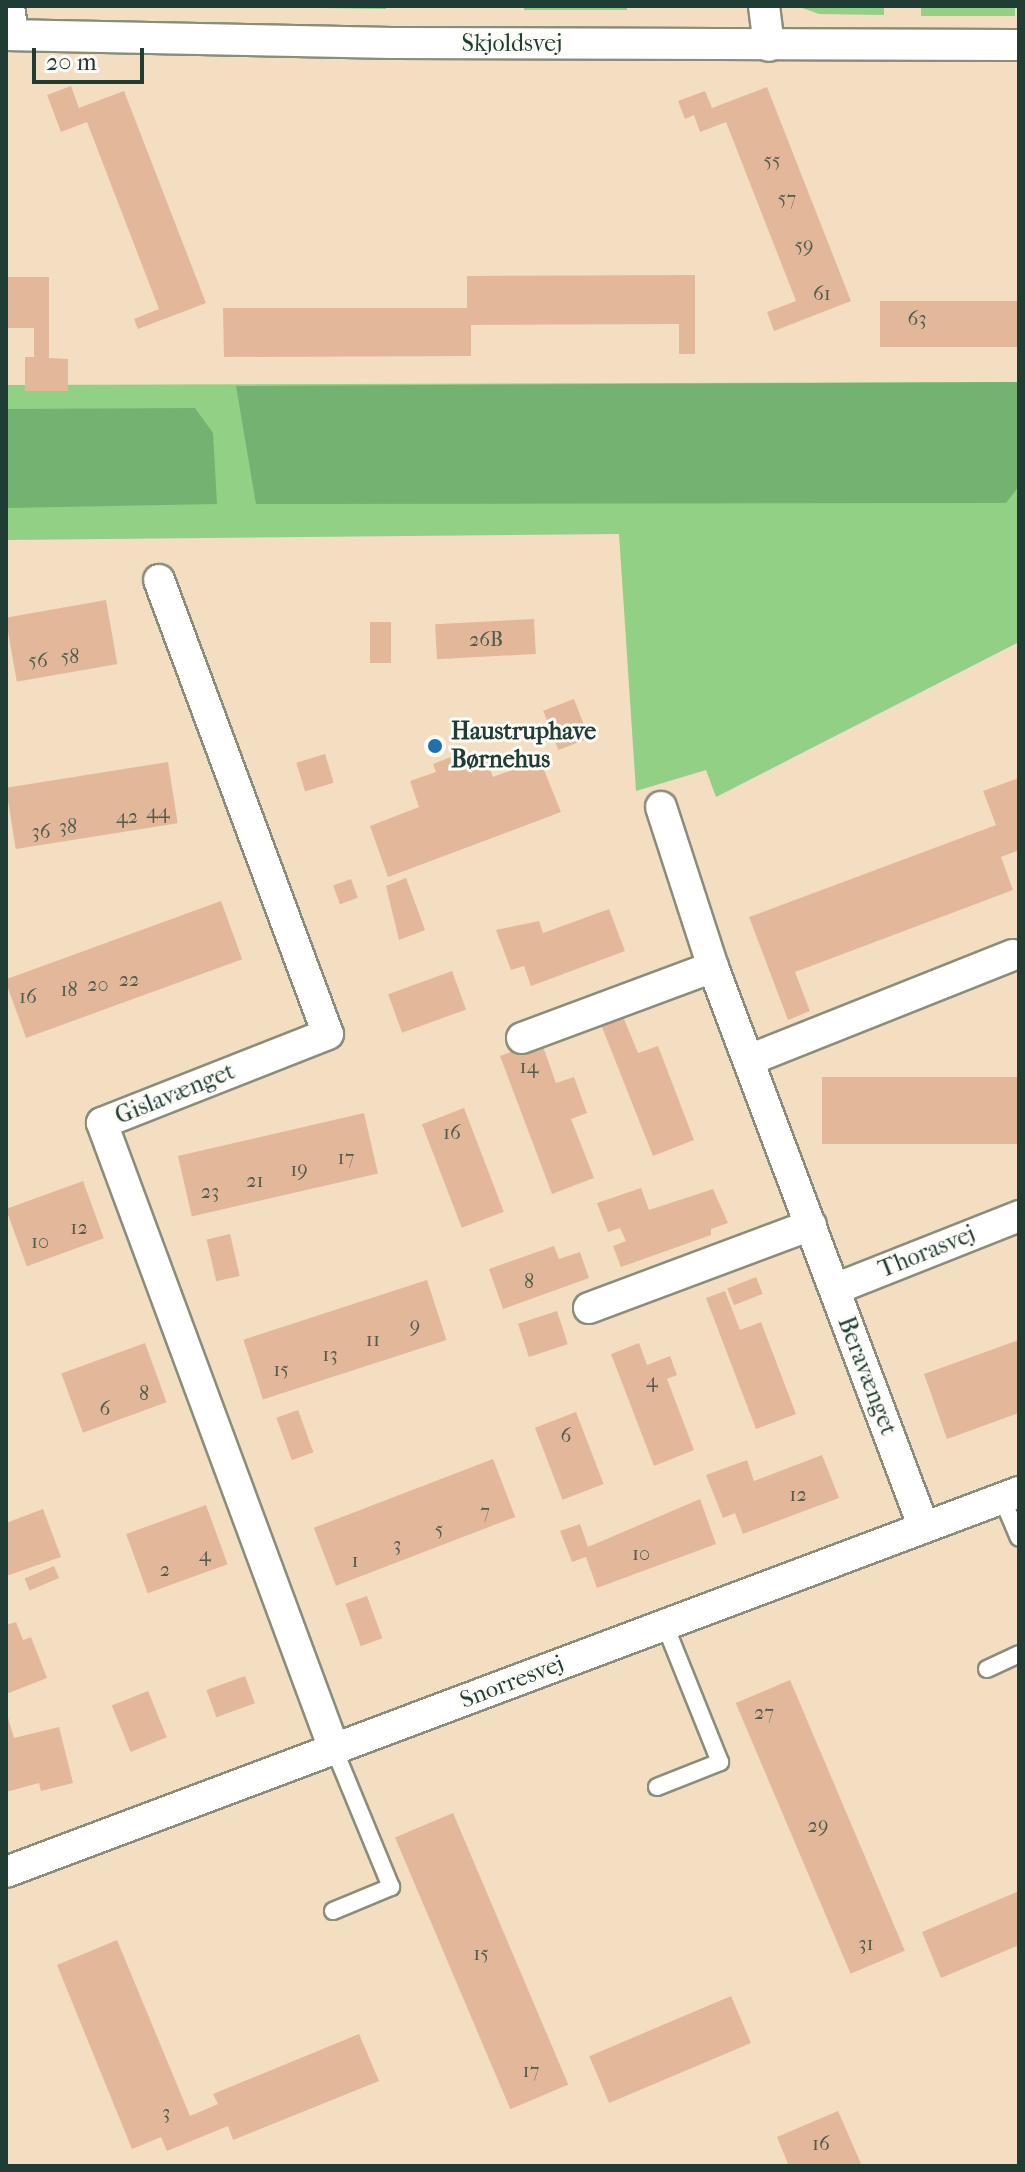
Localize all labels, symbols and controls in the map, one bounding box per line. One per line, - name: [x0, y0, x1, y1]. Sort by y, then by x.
- street label: Skjoldsvej: [462, 30, 562, 58]
- scale bar: [36, 32, 148, 82]
- text: 20 m: [46, 48, 97, 76]
- house number: 55: [763, 148, 781, 172]
- house number: 57: [778, 186, 796, 210]
- house number: 59: [794, 233, 814, 257]
- house number: 61: [813, 281, 831, 305]
- house number: 63: [907, 306, 927, 330]
- house number: 26B: [469, 627, 503, 651]
- house number: 58: [61, 644, 79, 668]
- house number: 56: [28, 648, 48, 672]
- place label: Haustruphave Børnehus: [451, 718, 596, 774]
- marker: Haustruphave Børnehus: [426, 737, 444, 755]
- house number: 44: [146, 799, 170, 823]
- house number: 42: [116, 804, 138, 828]
- house number: 38: [59, 814, 77, 838]
- house number: 36: [31, 819, 51, 843]
- house number: 22: [119, 967, 139, 991]
- house number: 20: [87, 972, 109, 996]
- house number: 18: [60, 977, 78, 1001]
- house number: 16: [19, 984, 37, 1008]
- house number: 14: [520, 1054, 538, 1078]
- street label: Gislavænget: [111, 1057, 239, 1131]
- house number: 16: [443, 1120, 461, 1144]
- house number: 17: [338, 1145, 354, 1169]
- house number: 19: [290, 1157, 308, 1181]
- house number: 21: [246, 1168, 264, 1192]
- house number: 23: [201, 1179, 219, 1203]
- house number: 12: [70, 1215, 88, 1239]
- street label: Thorasvej: [874, 1220, 980, 1284]
- house number: 10: [31, 1229, 49, 1253]
- house number: 8: [524, 1269, 534, 1293]
- house number: 9: [410, 1313, 420, 1337]
- street label: Beravænget: [831, 1313, 903, 1439]
- house number: 11: [366, 1327, 380, 1351]
- house number: 13: [322, 1342, 338, 1366]
- house number: 15: [273, 1357, 289, 1381]
- house number: 4: [646, 1368, 658, 1392]
- house number: 8: [139, 1381, 149, 1405]
- house number: 6: [100, 1396, 110, 1420]
- house number: 6: [561, 1423, 571, 1447]
- house number: 12: [789, 1482, 807, 1506]
- house number: 7: [480, 1499, 490, 1523]
- house number: 5: [435, 1517, 443, 1541]
- house number: 3: [393, 1532, 401, 1556]
- house number: 10: [632, 1541, 650, 1565]
- house number: 4: [199, 1542, 211, 1566]
- house number: 1: [351, 1548, 359, 1572]
- house number: 2: [160, 1557, 170, 1581]
- street label: Snorresvej: [456, 1649, 568, 1715]
- house number: 27: [754, 1700, 774, 1724]
- house number: 29: [808, 1813, 828, 1837]
- house number: 31: [858, 1931, 874, 1955]
- house number: 15: [473, 1941, 489, 1965]
- house number: 17: [523, 2058, 539, 2082]
- house number: 3: [162, 2100, 170, 2124]
- house number: 16: [812, 2131, 830, 2155]

